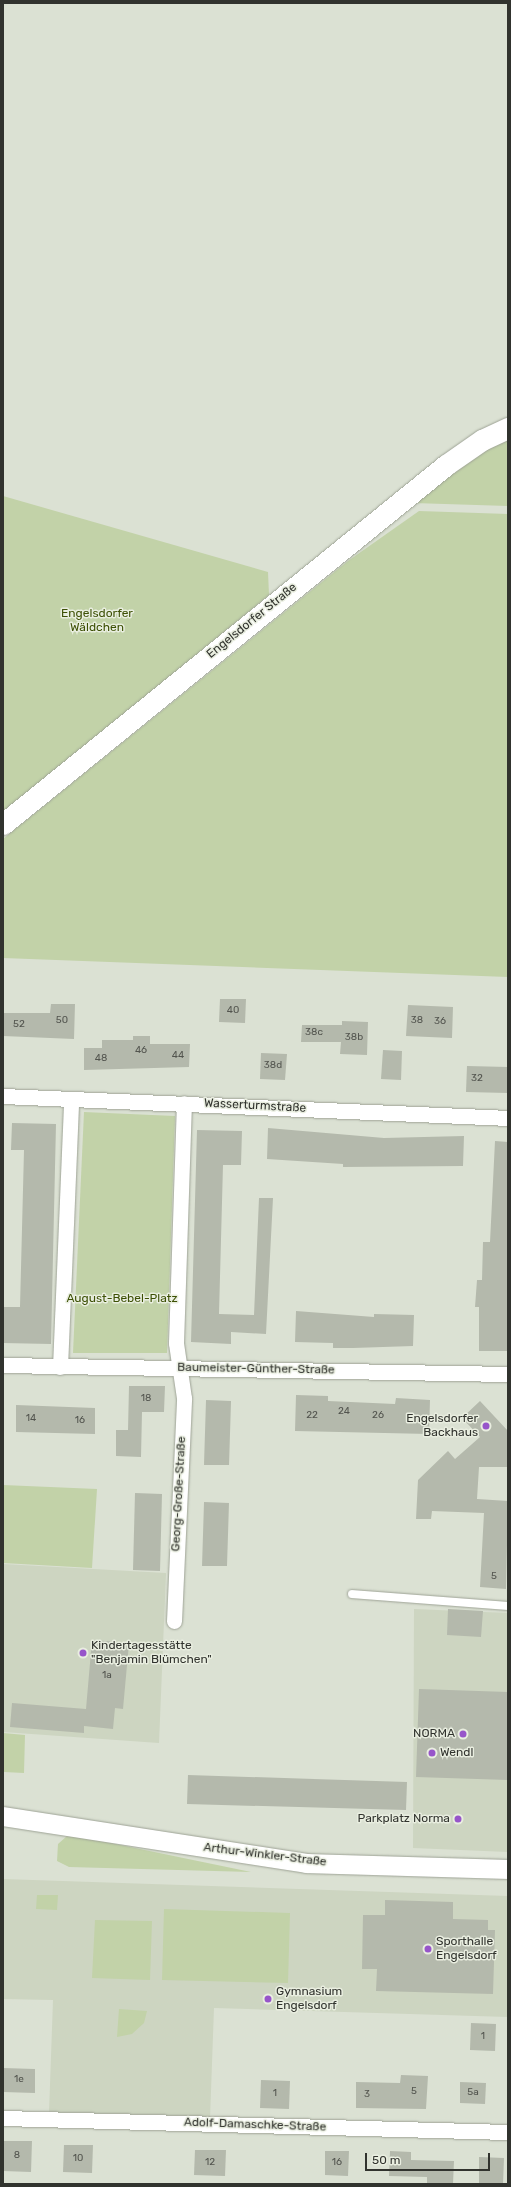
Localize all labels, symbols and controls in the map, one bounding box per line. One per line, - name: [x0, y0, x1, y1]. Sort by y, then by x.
- street label: Engelsdorfer Straße: [204, 580, 300, 662]
- park label: Engelsdorfer Wäldchen: [61, 607, 133, 635]
- house number: 40: [227, 1005, 239, 1017]
- house number: 50: [56, 1015, 68, 1027]
- house number: 38: [411, 1015, 423, 1027]
- house number: 36: [434, 1016, 446, 1028]
- house number: 52: [13, 1019, 25, 1031]
- house number: 38c: [305, 1027, 323, 1039]
- house number: 38b: [345, 1032, 363, 1044]
- house number: 46: [135, 1045, 147, 1057]
- house number: 44: [172, 1050, 184, 1062]
- house number: 48: [95, 1053, 107, 1065]
- house number: 38d: [264, 1060, 282, 1072]
- house number: 32: [471, 1073, 483, 1085]
- street label: Wasserturmstraße: [204, 1096, 306, 1116]
- park label: August-Bebel-Platz: [66, 1292, 178, 1306]
- street label: Baumeister-Günther-Straße: [177, 1360, 335, 1378]
- house number: 18: [141, 1393, 151, 1405]
- house number: 24: [338, 1406, 350, 1418]
- house number: 22: [306, 1410, 318, 1422]
- house number: 26: [372, 1410, 384, 1422]
- place label: Engelsdorfer Backhaus: [406, 1412, 478, 1440]
- house number: 14: [26, 1413, 36, 1425]
- house number: 16: [75, 1415, 85, 1427]
- marker: Engelsdorfer Backhaus: [481, 1421, 491, 1431]
- street label: Georg-Große-Straße: [169, 1436, 189, 1552]
- house number: 5: [491, 1571, 497, 1583]
- place label: Kindertagesstätte "Benjamin Blümchen": [91, 1639, 212, 1667]
- marker: Kindertagesstätte "Benjamin Blümchen": [78, 1648, 88, 1658]
- house number: 1a: [102, 1670, 112, 1682]
- place label: NORMA: [413, 1727, 455, 1741]
- marker: NORMA: [458, 1729, 468, 1739]
- place label: Wendl: [440, 1746, 473, 1760]
- marker: Wendl: [427, 1748, 437, 1758]
- place label: Parkplatz Norma: [358, 1812, 450, 1826]
- marker: Parkplatz Norma: [453, 1814, 463, 1824]
- street label: Arthur-Winkler-Straße: [203, 1840, 327, 1870]
- place label: Sporthalle Engelsdorf: [436, 1935, 497, 1963]
- marker: Sporthalle Engelsdorf: [423, 1944, 433, 1954]
- place label: Gymnasium Engelsdorf: [276, 1985, 342, 2013]
- marker: Gymnasium Engelsdorf: [263, 1994, 273, 2004]
- house number: 1: [481, 2031, 485, 2043]
- house number: 1e: [14, 2074, 24, 2086]
- house number: 5: [411, 2086, 417, 2098]
- house number: 5a: [467, 2087, 479, 2099]
- house number: 1: [273, 2088, 277, 2100]
- house number: 3: [364, 2089, 370, 2101]
- street label: Adolf-Damaschke-Straße: [184, 2115, 326, 2135]
- scale bar: [367, 2145, 492, 2171]
- house number: 8: [14, 2150, 20, 2162]
- house number: 10: [73, 2153, 83, 2165]
- text: 50 m: [372, 2153, 400, 2167]
- house number: 12: [205, 2157, 215, 2169]
- house number: 16: [332, 2157, 342, 2169]

